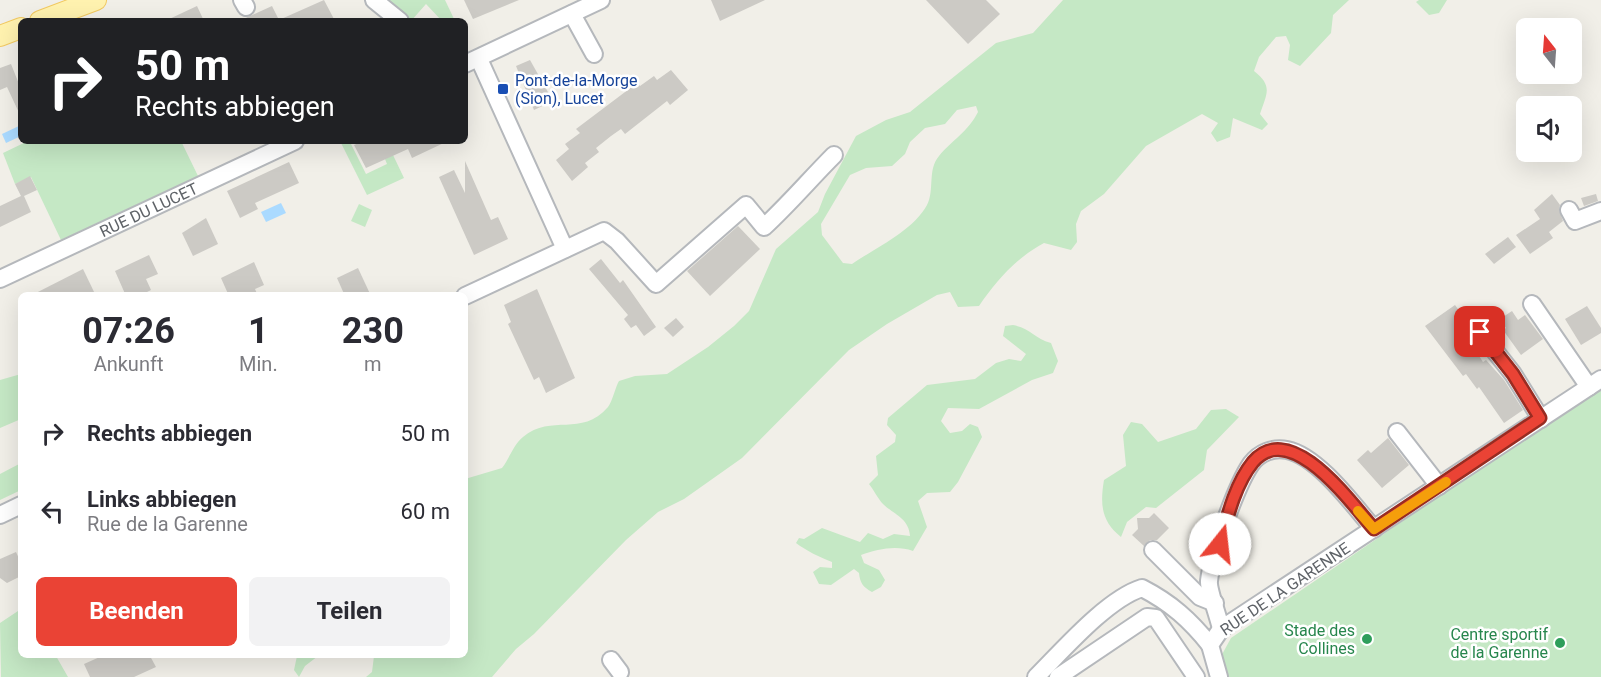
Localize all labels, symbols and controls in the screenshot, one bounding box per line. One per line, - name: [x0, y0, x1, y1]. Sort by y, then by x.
- north arrow: [1516, 18, 1582, 84]
- map controls: [1516, 18, 1582, 162]
- text: 50 m: [135, 41, 230, 90]
- icon: right: [36, 42, 114, 120]
- place label: Pont-de-la-Morge (Sion), Lucet: [515, 71, 637, 108]
- marker: Pont-de-la-Morge (Sion), Lucet: [496, 82, 510, 96]
- text: Rechts abbiegen: [135, 91, 335, 123]
- button: sound: [1516, 96, 1582, 162]
- street label: RUE DU LUCET: [97, 178, 201, 241]
- pin: [1454, 306, 1505, 357]
- text: 07:26: [82, 310, 175, 352]
- text: 1: [248, 310, 269, 352]
- text: 230: [342, 310, 404, 352]
- icon: arrive: [1463, 315, 1496, 348]
- text: Ankunft: [94, 352, 163, 376]
- text: Min.: [239, 352, 278, 376]
- text: m: [364, 352, 382, 376]
- icon: right: [36, 417, 69, 450]
- text: Rechts abbiegen: [87, 421, 252, 446]
- text: 50 m: [401, 421, 450, 446]
- text: Links abbiegen: [87, 487, 237, 512]
- icon: left: [36, 495, 69, 528]
- text: 60 m: [401, 499, 450, 524]
- text: Rue de la Garenne: [87, 512, 248, 536]
- position arrow: [1188, 512, 1252, 576]
- street label: RUE DE LA GARENNE: [1217, 539, 1353, 639]
- button: Beenden: [36, 577, 237, 646]
- button: Teilen: [249, 577, 450, 646]
- place label: Stade des Collines: [1284, 621, 1355, 658]
- place label: Centre sportif de la Garenne: [1450, 625, 1548, 662]
- marker: Stade des Collines: [1360, 632, 1374, 646]
- marker: Centre sportif de la Garenne: [1553, 636, 1567, 650]

